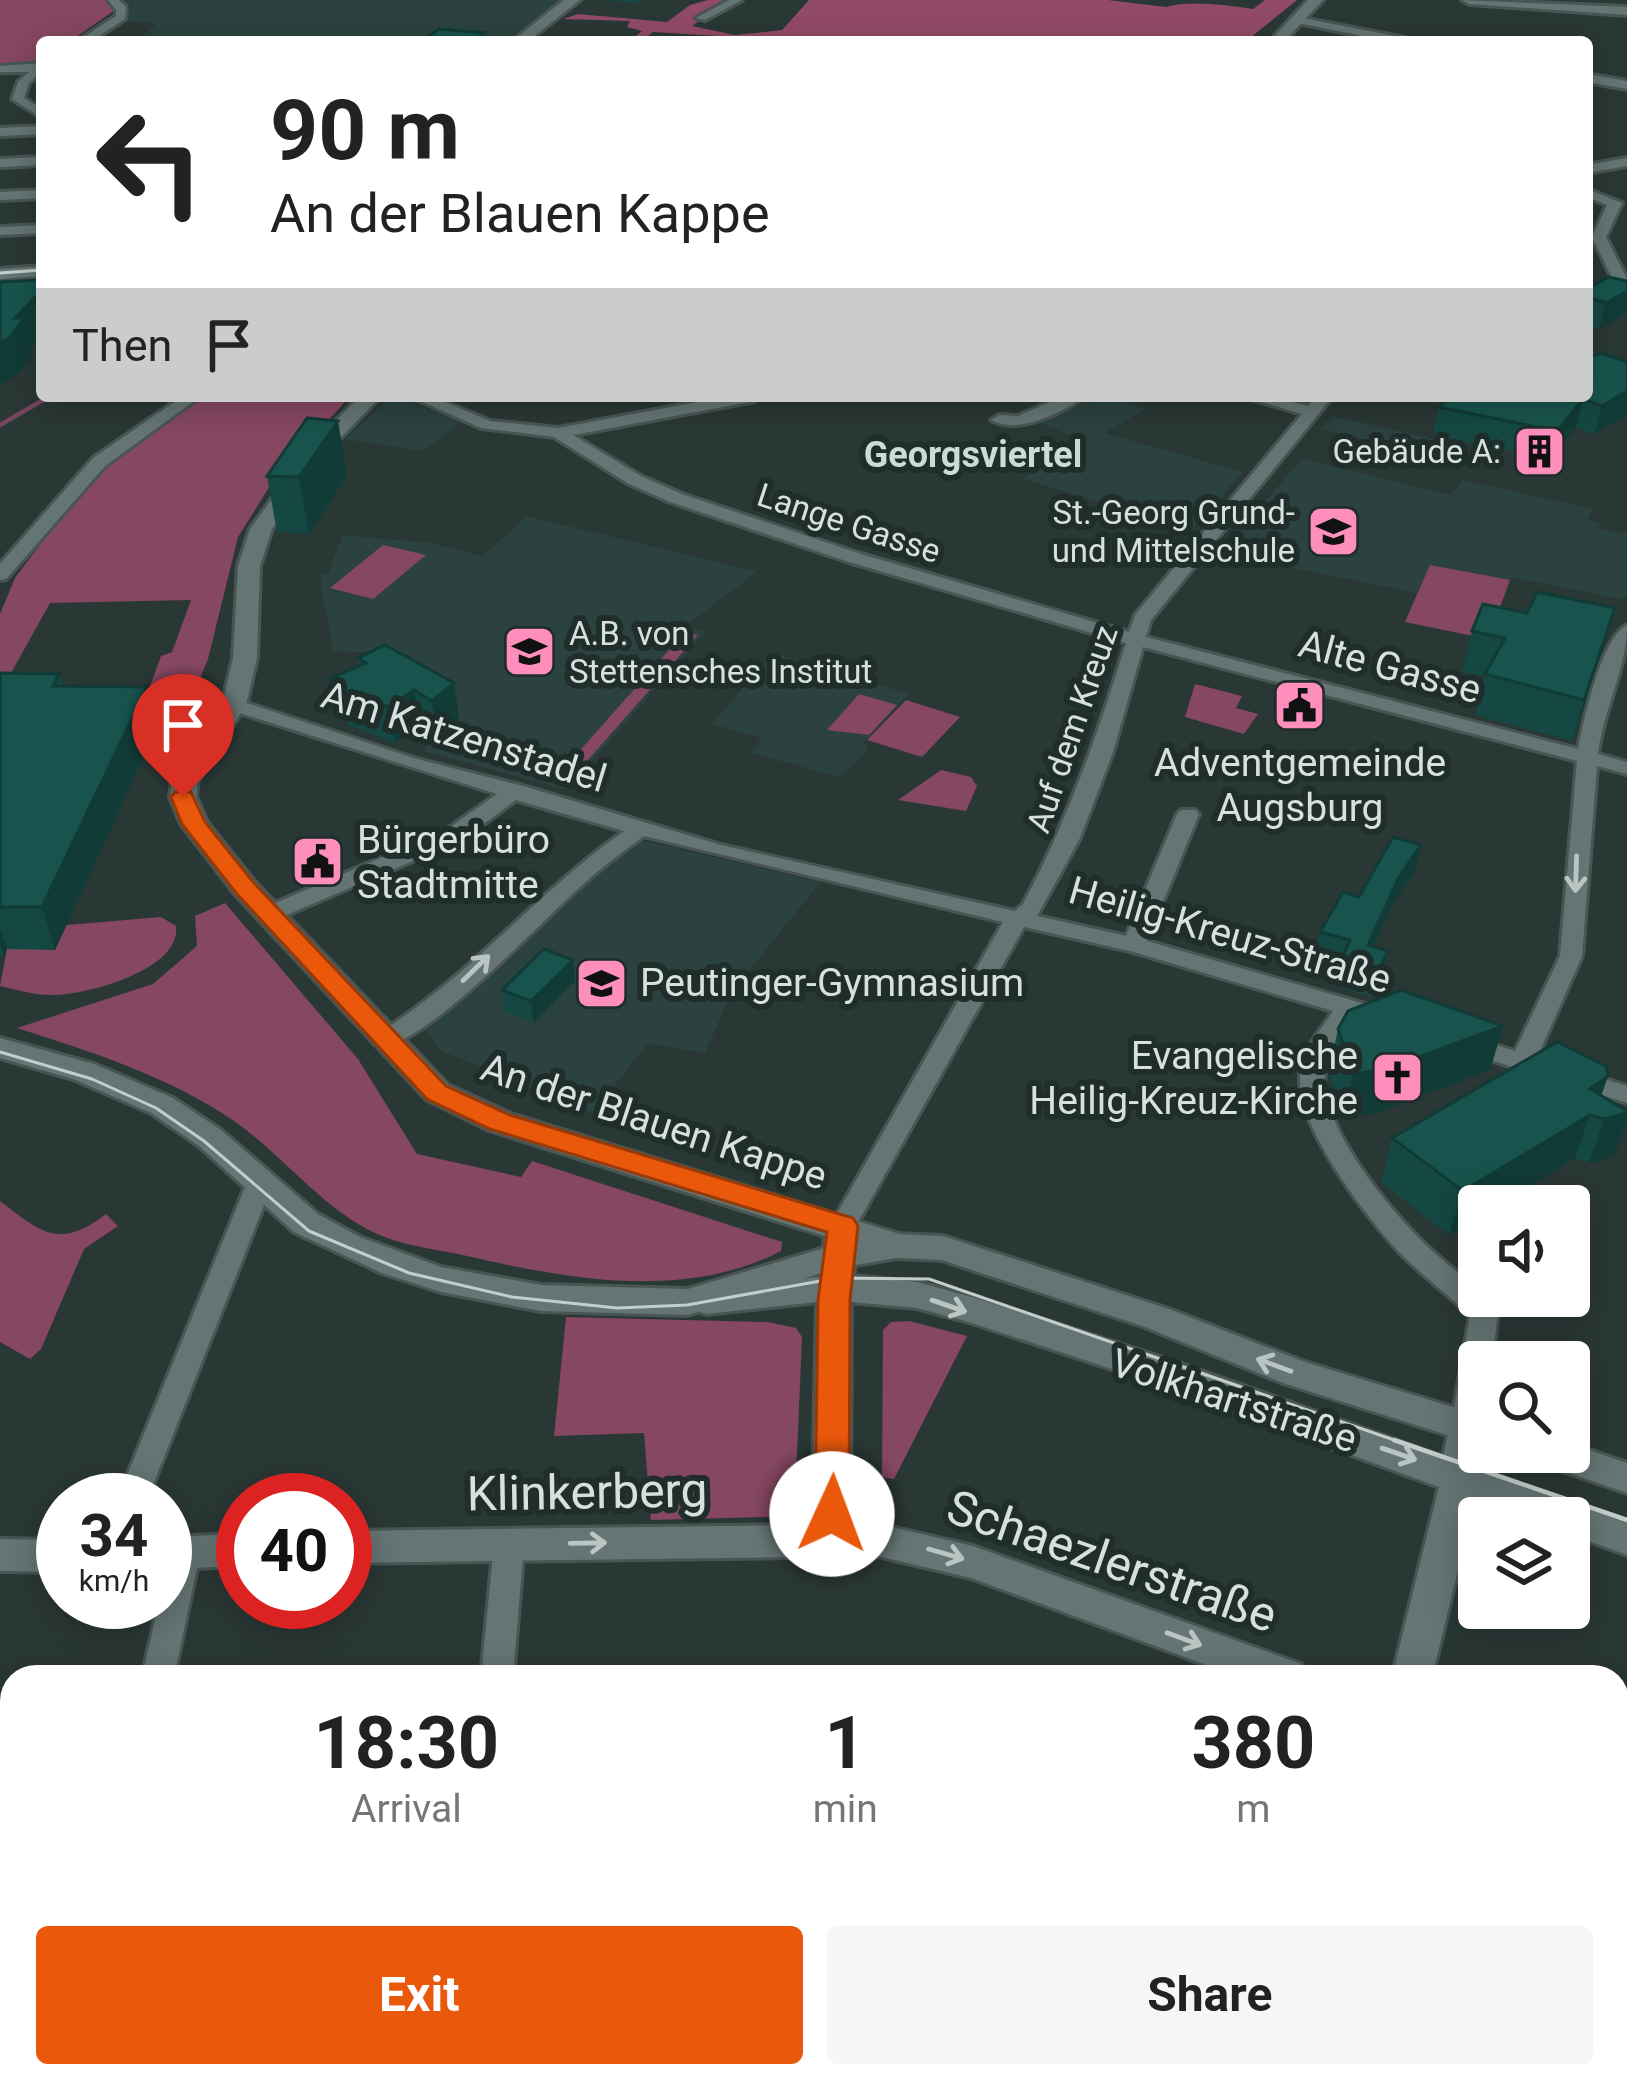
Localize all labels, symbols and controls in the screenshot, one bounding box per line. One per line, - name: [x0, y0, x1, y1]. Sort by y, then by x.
- text: 90 m: [270, 81, 460, 180]
- icon: left: [72, 84, 228, 240]
- text: An der Blauen Kappe: [270, 182, 770, 245]
- icon: arrive: [196, 312, 262, 378]
- text: Then: [72, 319, 172, 372]
- building icon: Gebäude A:: [1512, 423, 1568, 479]
- place label: Gebäude A:: [1333, 432, 1501, 471]
- district label: Georgsviertel: [864, 434, 1082, 476]
- street label: Lange Gasse: [753, 475, 945, 571]
- place label: St.-Georg Grund- und Mittelschule: [1052, 493, 1295, 570]
- school or university icon: St.-Georg Grund- und Mittelschule: [1306, 503, 1362, 559]
- place label: A.B. von Stettensches Institut: [569, 614, 872, 691]
- street label: Auf dem Kreuz: [1018, 620, 1126, 838]
- street label: Alte Gasse: [1294, 621, 1486, 713]
- school or university icon: A.B. von Stettensches Institut: [502, 624, 558, 680]
- street label: Am Katzenstadel: [316, 672, 612, 802]
- pin: [132, 674, 234, 797]
- public building icon: Adventgemeinde Augsburg: [1272, 678, 1328, 734]
- icon: arrive: [150, 692, 216, 758]
- place label: Adventgemeinde Augsburg: [1154, 740, 1446, 831]
- place label: Bürgerbüro Stadtmitte: [357, 817, 550, 908]
- public building icon: Bürgerbüro Stadtmitte: [290, 834, 346, 890]
- one-way arrow: [1564, 854, 1587, 893]
- street label: Heilig-Kreuz-Straße: [1064, 867, 1396, 1003]
- one-way arrow: [461, 954, 490, 983]
- school or university icon: Peutinger-Gymnasium: [573, 955, 629, 1011]
- place label: Peutinger-Gymnasium: [640, 960, 1024, 1006]
- place label: Evangelische Heilig-Kreuz-Kirche: [1029, 1033, 1358, 1124]
- street label: An der Blauen Kappe: [475, 1044, 833, 1200]
- church icon: Evangelische Heilig-Kreuz-Kirche: [1369, 1050, 1425, 1106]
- map controls: [1458, 1185, 1590, 1629]
- button: sound: [1458, 1185, 1590, 1317]
- one-way arrow: [930, 1297, 967, 1318]
- street label: Volkhartstraße: [1105, 1340, 1363, 1462]
- button: search: [1458, 1341, 1590, 1473]
- one-way arrow: [1256, 1353, 1293, 1374]
- one-way arrow: [1380, 1445, 1417, 1466]
- position arrow: [769, 1451, 895, 1577]
- street label: Klinkerberg: [466, 1461, 708, 1523]
- speed limit sign: 40: [216, 1473, 372, 1629]
- street label: Schaezlerstraße: [940, 1478, 1284, 1644]
- button: layers: [1458, 1497, 1590, 1629]
- text: 34: [80, 1500, 148, 1571]
- one-way arrow: [568, 1531, 607, 1554]
- one-way arrow: [926, 1544, 964, 1566]
- text: km/h: [79, 1563, 149, 1598]
- one-way arrow: [1165, 1630, 1202, 1652]
- text: 18:30: [314, 1701, 499, 1786]
- text: 1: [825, 1701, 866, 1786]
- text: 380: [1191, 1701, 1315, 1786]
- text: Arrival: [351, 1786, 462, 1832]
- text: min: [813, 1786, 878, 1832]
- text: m: [1236, 1786, 1271, 1832]
- button: Exit: [36, 1926, 803, 2064]
- button: Share: [827, 1926, 1593, 2064]

